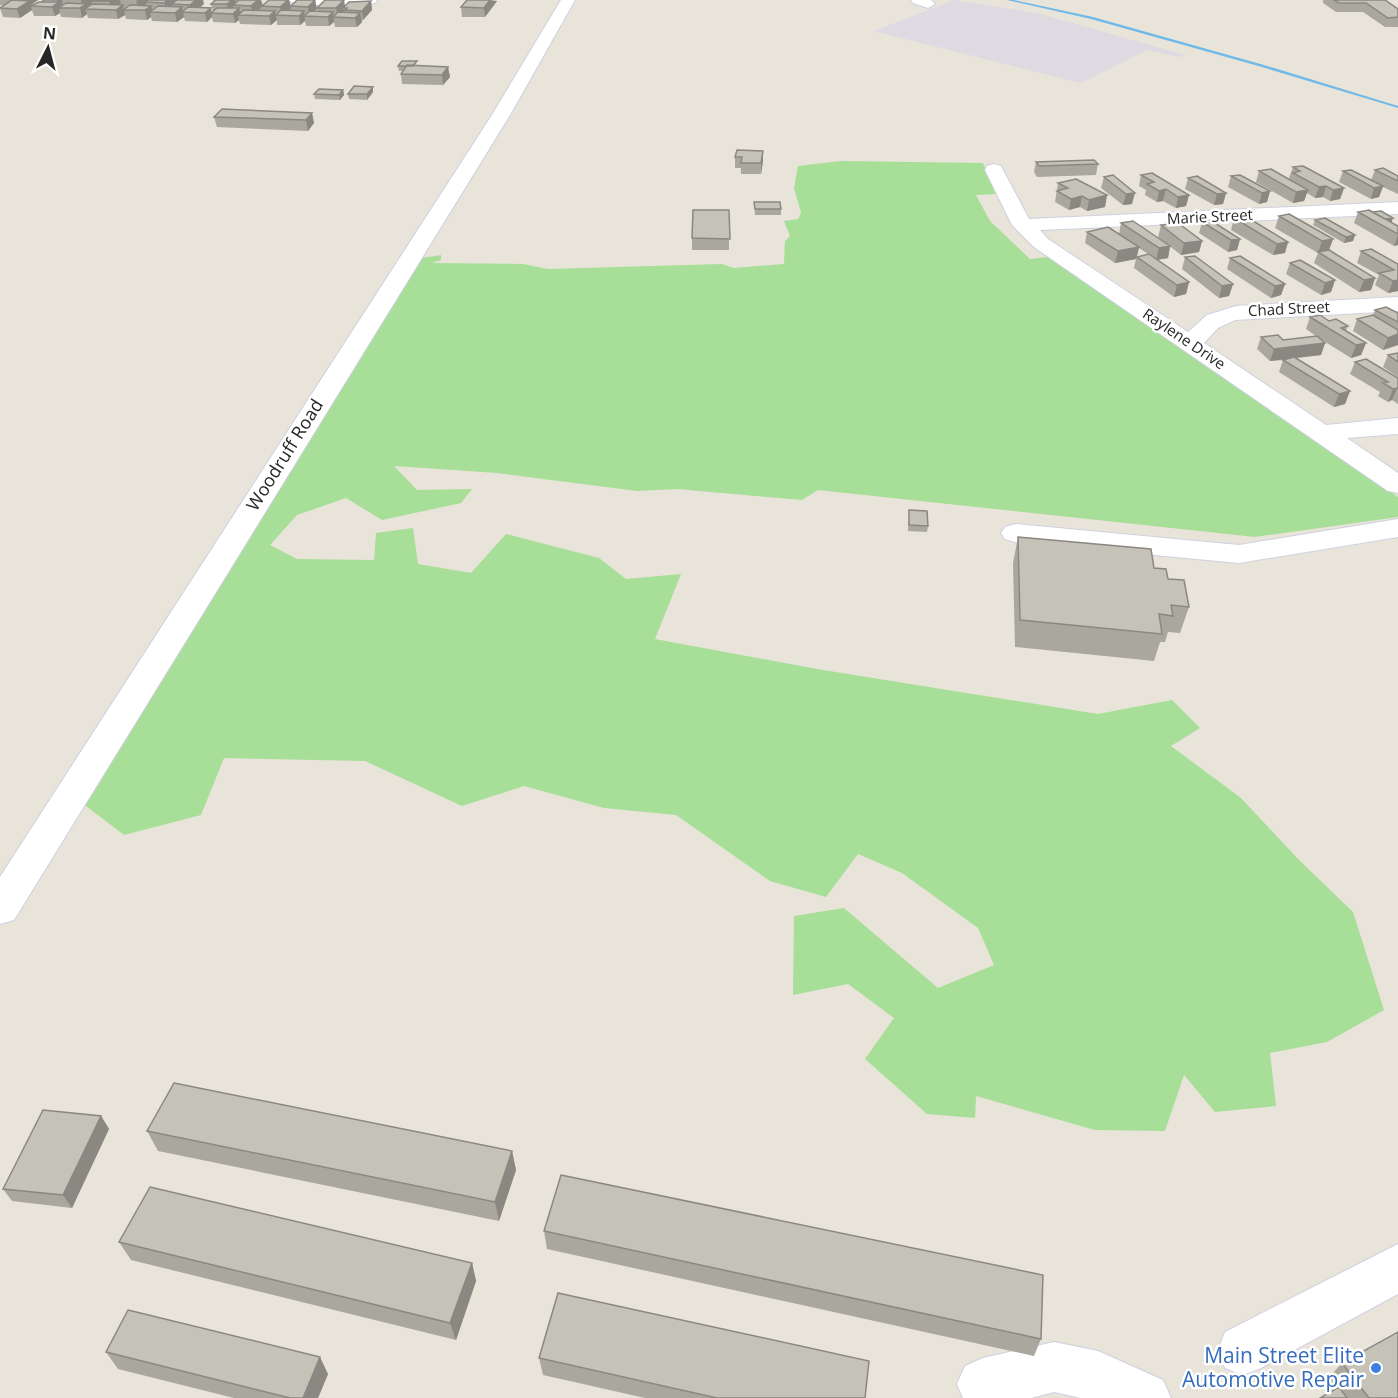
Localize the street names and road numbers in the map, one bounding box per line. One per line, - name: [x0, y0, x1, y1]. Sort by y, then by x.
- street label: Marie Street: [1166, 204, 1253, 228]
- street label: Chad Street: [1248, 296, 1330, 320]
- street label: Raylene Drive: [1139, 303, 1230, 373]
- street label: Woodruff Road: [240, 394, 328, 515]

